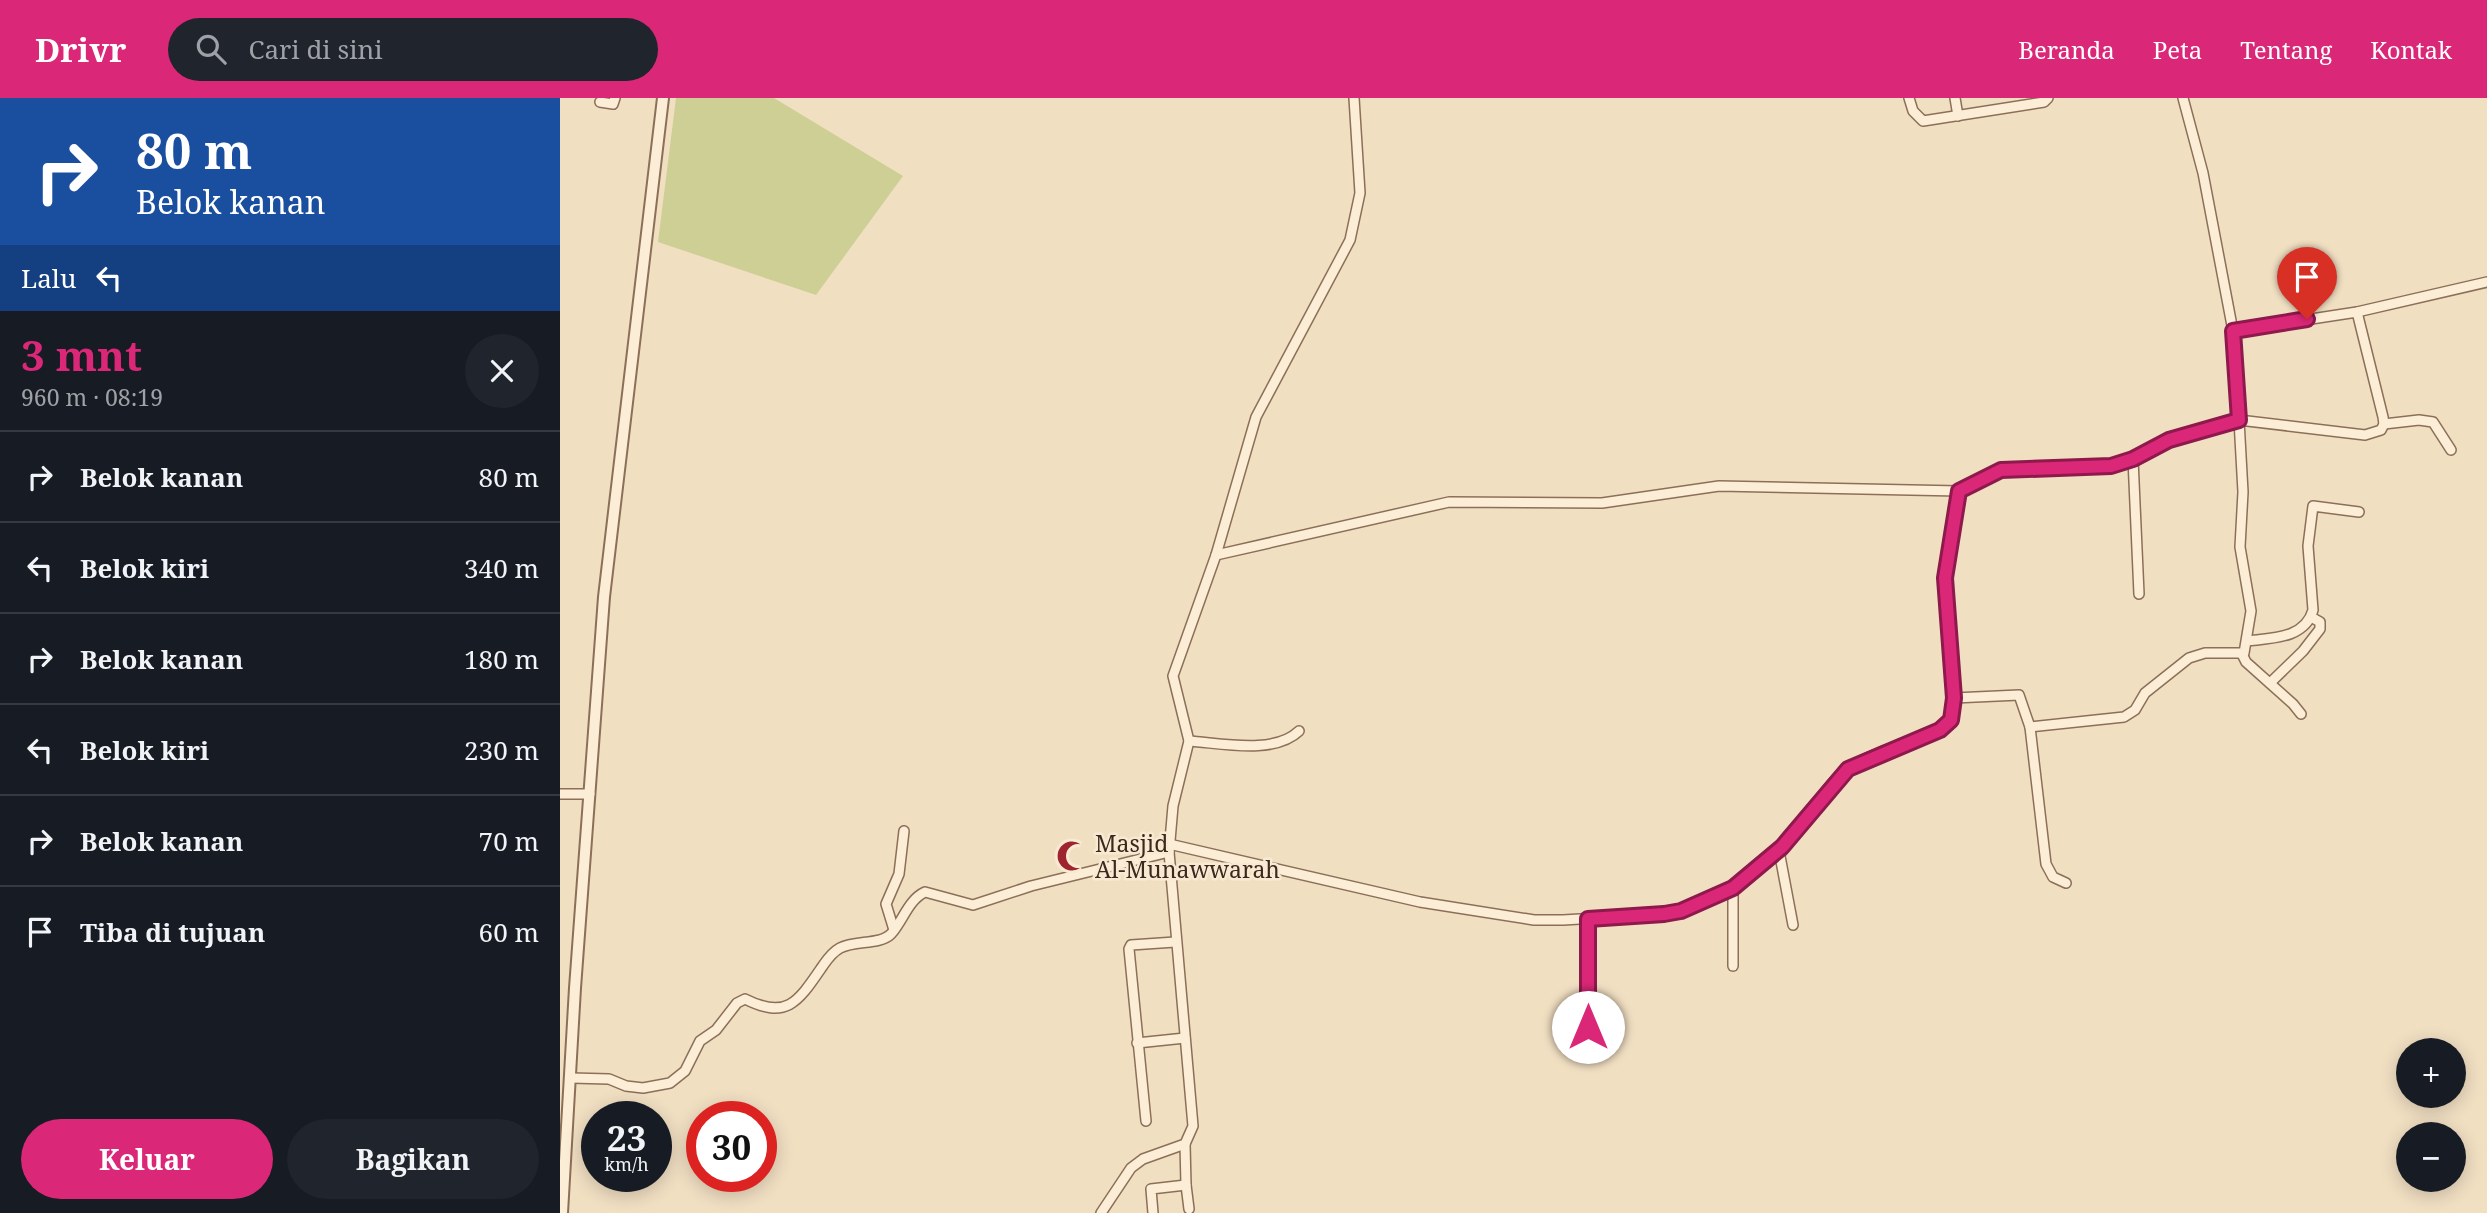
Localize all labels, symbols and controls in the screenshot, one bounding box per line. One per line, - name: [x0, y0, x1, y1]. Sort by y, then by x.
- search box: [168, 18, 658, 81]
- text: Drivr: [35, 27, 126, 72]
- icon: search: [192, 30, 230, 68]
- text: Cari di sini: [248, 31, 383, 67]
- text: Beranda: [2018, 33, 2115, 66]
- text: Peta: [2153, 33, 2202, 66]
- text: Tentang: [2240, 33, 2332, 66]
- text: Kontak: [2370, 33, 2452, 66]
- text: 80 m: [136, 117, 252, 183]
- icon: right: [21, 126, 112, 217]
- text: Belok kanan: [136, 180, 326, 223]
- pin: [2277, 247, 2337, 319]
- icon: arrive: [2288, 258, 2326, 296]
- icon: left: [90, 259, 128, 297]
- text: Lalu: [21, 260, 76, 296]
- text: 3 mnt: [21, 326, 142, 383]
- button: close: [465, 334, 539, 408]
- text: 960 m · 08:19: [21, 381, 163, 413]
- icon: right: [21, 458, 59, 496]
- text: Belok kanan: [80, 459, 243, 495]
- text: 80 m: [479, 459, 539, 495]
- icon: left: [21, 549, 59, 587]
- text: Belok kiri: [80, 550, 209, 586]
- text: 340 m: [464, 550, 539, 586]
- icon: right: [21, 640, 59, 678]
- text: Belok kanan: [80, 641, 243, 677]
- text: 180 m: [464, 641, 539, 677]
- icon: left: [21, 731, 59, 769]
- text: Belok kiri: [80, 732, 209, 768]
- text: 230 m: [464, 732, 539, 768]
- icon: right: [21, 822, 59, 860]
- text: Belok kanan: [80, 823, 243, 859]
- text: 70 m: [479, 823, 539, 859]
- place label: Masjid Al-Munawwarah: [1095, 827, 1280, 885]
- mosque icon: Masjid Al-Munawwarah: [1055, 839, 1089, 873]
- icon: arrive: [21, 913, 59, 951]
- text: Tiba di tujuan: [80, 914, 265, 950]
- text: 60 m: [479, 914, 539, 950]
- position arrow: [1551, 990, 1625, 1064]
- map controls: [2396, 1038, 2466, 1192]
- button: +: [2396, 1038, 2466, 1108]
- speed limit sign: 30: [686, 1101, 777, 1192]
- text: 23: [607, 1114, 646, 1161]
- button: Keluar: [21, 1119, 273, 1199]
- button: Bagikan: [287, 1119, 539, 1199]
- button: −: [2396, 1122, 2466, 1192]
- text: km/h: [604, 1152, 649, 1176]

